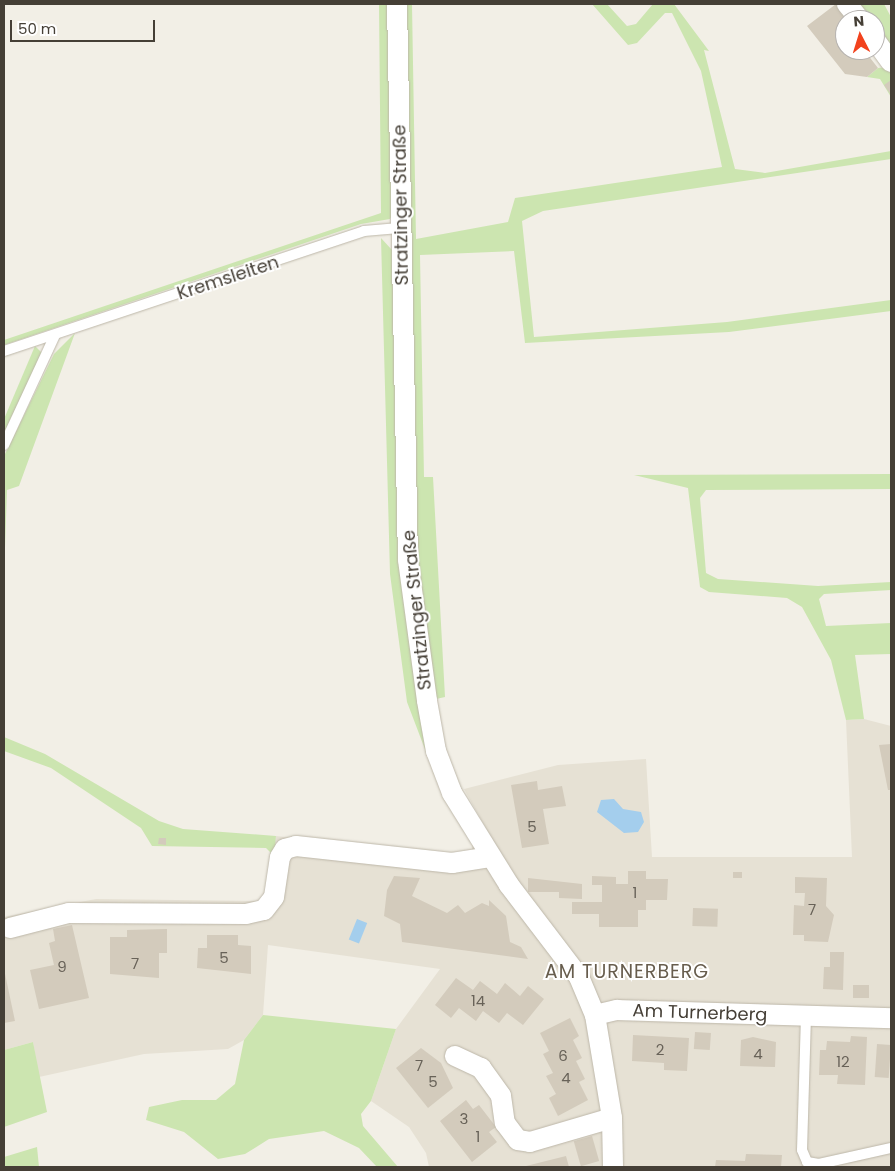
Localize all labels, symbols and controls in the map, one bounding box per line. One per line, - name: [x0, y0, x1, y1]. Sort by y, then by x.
- scale bar: [12, 10, 158, 42]
- north arrow: [835, 10, 885, 60]
- text: N: [853, 11, 865, 31]
- text: 50 m: [18, 18, 56, 39]
- street label: Stratzinger Straße: [389, 124, 413, 286]
- street label: Kremsleiten: [174, 251, 282, 305]
- street label: Stratzinger Straße: [398, 529, 436, 691]
- house number: 5: [527, 818, 537, 836]
- house number: 1: [633, 884, 637, 902]
- house number: 7: [808, 901, 816, 919]
- house number: 5: [219, 949, 229, 967]
- house number: 7: [131, 955, 139, 973]
- house number: 9: [57, 958, 67, 976]
- district label: AM TURNERBERG: [543, 961, 711, 983]
- house number: 14: [471, 992, 485, 1010]
- street label: Am Turnerberg: [632, 1000, 768, 1026]
- house number: 2: [656, 1041, 664, 1059]
- house number: 4: [753, 1045, 763, 1063]
- house number: 6: [558, 1047, 568, 1065]
- house number: 12: [836, 1053, 850, 1071]
- house number: 7: [415, 1057, 423, 1075]
- house number: 4: [561, 1069, 571, 1087]
- house number: 5: [428, 1073, 438, 1091]
- house number: 3: [460, 1110, 468, 1128]
- house number: 1: [476, 1128, 480, 1146]

